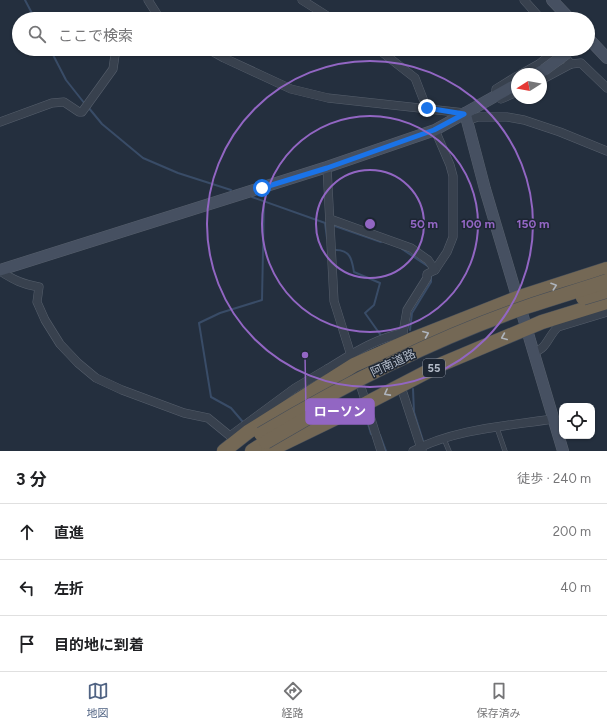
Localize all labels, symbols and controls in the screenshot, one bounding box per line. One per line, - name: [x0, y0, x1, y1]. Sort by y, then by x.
- search box: [12, 12, 595, 56]
- icon: search: [26, 23, 48, 45]
- text: ここで検索: [58, 27, 133, 45]
- north arrow: [511, 68, 547, 104]
- route end: [418, 99, 436, 117]
- route start: [253, 179, 271, 197]
- centre of rings: [363, 217, 377, 231]
- text: 50 m: [410, 217, 438, 231]
- text: 100 m: [461, 217, 495, 231]
- text: 150 m: [516, 217, 550, 231]
- one-way arrow: [551, 282, 558, 290]
- one-way arrow: [423, 330, 430, 338]
- one-way arrow: [501, 333, 508, 341]
- street label: 阿南道路: [368, 347, 418, 379]
- road number: 55: [423, 359, 445, 377]
- one-way arrow: [384, 388, 391, 396]
- callout: ローソン: [306, 399, 374, 424]
- map controls: [559, 403, 595, 439]
- button: locate: [559, 403, 595, 439]
- text: ローソン: [314, 404, 366, 419]
- text: 3 分: [16, 469, 47, 489]
- text: 徒歩 · 240 m: [517, 471, 591, 486]
- icon: ahead: [16, 521, 38, 543]
- text: 直進: [54, 524, 84, 542]
- text: 200 m: [553, 524, 591, 539]
- icon: left: [16, 577, 38, 599]
- text: 左折: [54, 580, 84, 598]
- text: 40 m: [560, 580, 591, 595]
- icon: arrive: [16, 633, 38, 655]
- text: 目的地に到着: [54, 636, 144, 654]
- tab: 地図: [87, 680, 109, 720]
- tab: 経路: [282, 680, 304, 720]
- tab: 保存済み: [477, 680, 521, 720]

